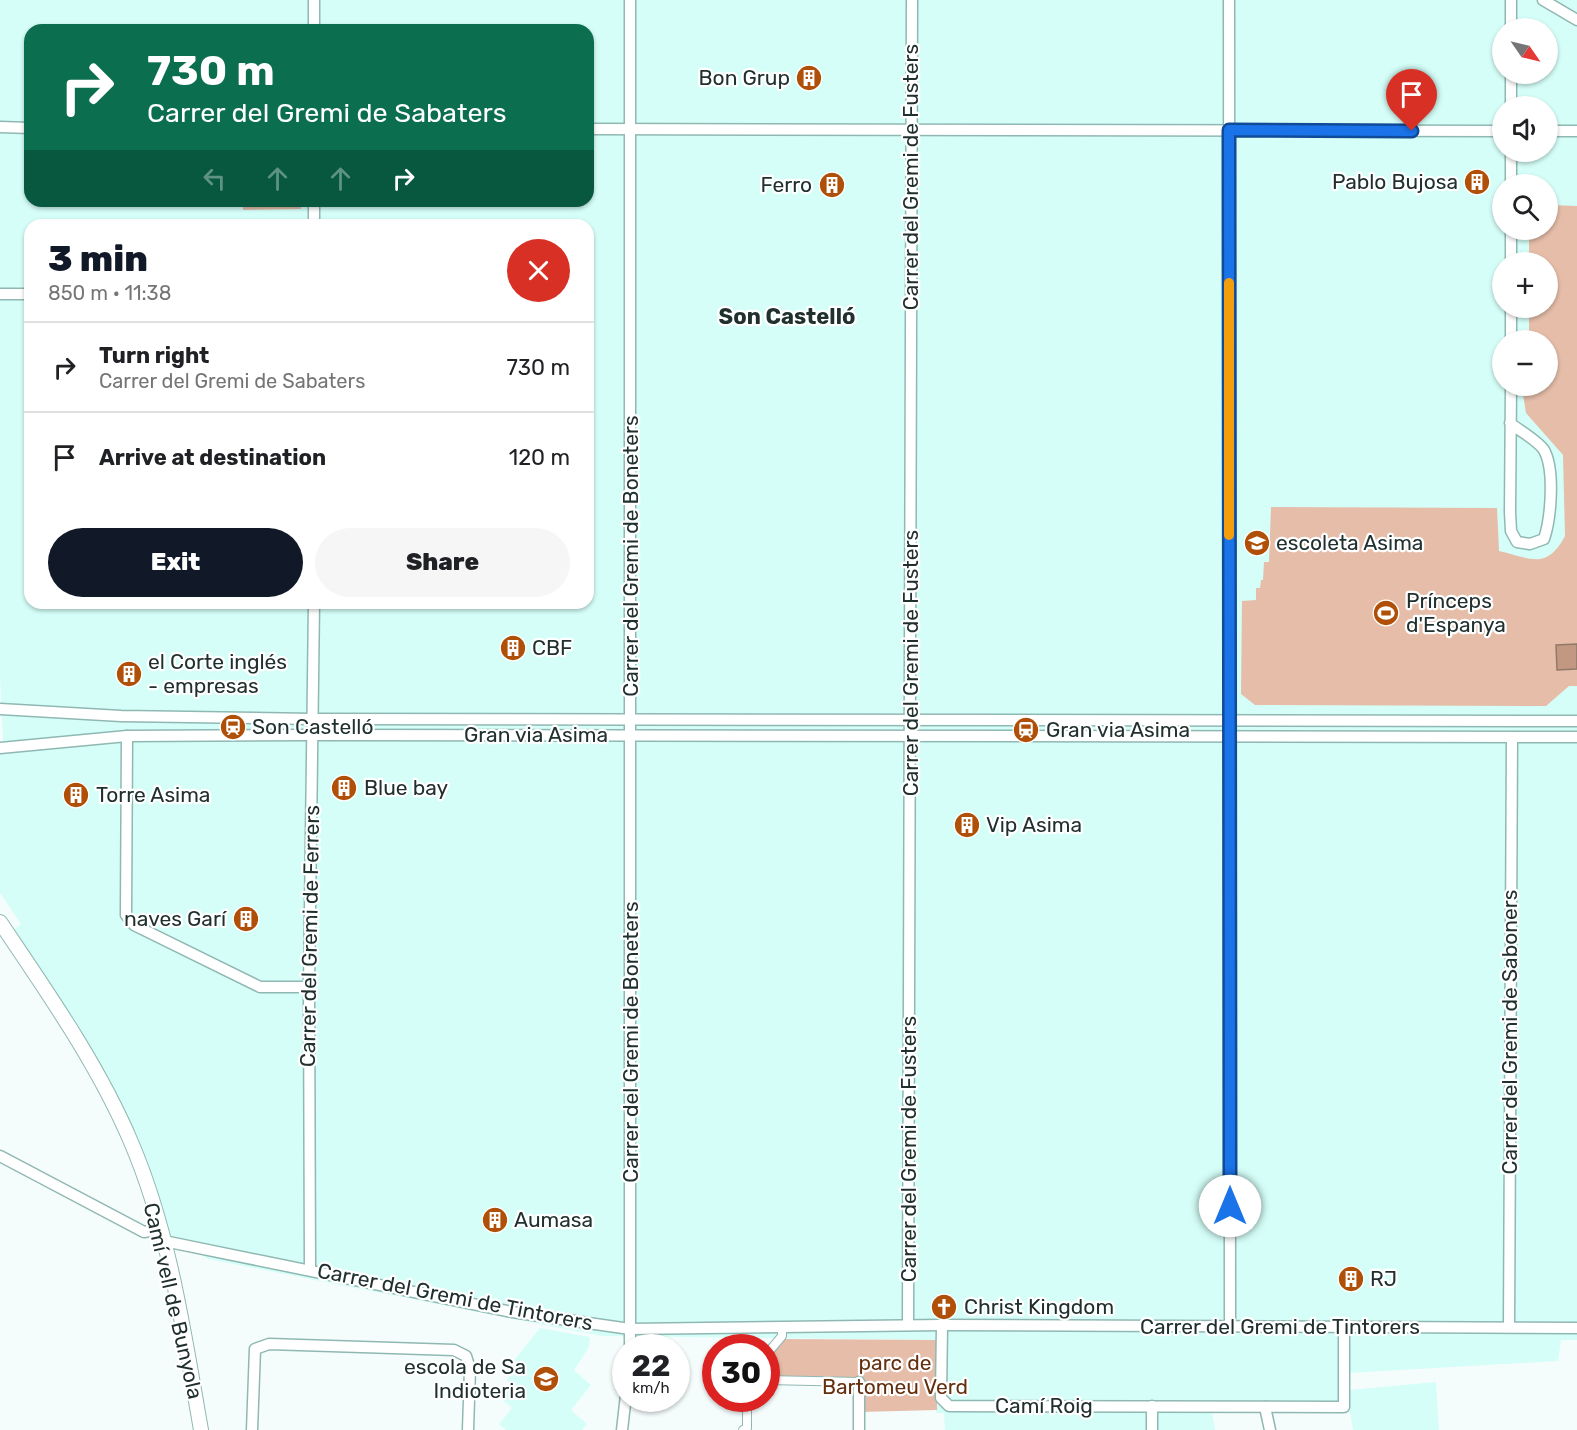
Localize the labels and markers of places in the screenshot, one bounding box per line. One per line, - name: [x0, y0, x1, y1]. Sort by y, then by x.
- building icon: Bon Grup: [794, 63, 824, 93]
- place label: Bon Grup: [699, 65, 790, 90]
- pin: [1386, 69, 1437, 131]
- building icon: Pablo Bujosa: [1462, 167, 1492, 197]
- place label: Pablo Bujosa: [1332, 169, 1458, 194]
- building icon: Ferro: [817, 170, 847, 200]
- place label: Ferro: [760, 172, 812, 197]
- school or university icon: escoleta Asima: [1242, 528, 1272, 558]
- place label: escoleta Asima: [1276, 530, 1423, 555]
- place label: Prínceps d'Espanya: [1406, 588, 1506, 637]
- sports icon: Prínceps d'Espanya: [1371, 598, 1401, 628]
- building icon: CBF: [498, 633, 528, 663]
- place label: CBF: [532, 635, 572, 660]
- place label: el Corte inglés - empresas: [148, 649, 287, 698]
- building icon: el Corte inglés - empresas: [114, 659, 144, 689]
- station icon: Son Castelló: [218, 712, 248, 742]
- place label: Son Castelló: [252, 714, 374, 739]
- station icon: Gran via Asima: [1011, 715, 1041, 745]
- place label: Gran via Asima: [1046, 717, 1190, 742]
- building icon: Blue bay: [329, 773, 359, 803]
- place label: Blue bay: [364, 775, 449, 800]
- building icon: Torre Asima: [61, 780, 91, 810]
- place label: Torre Asima: [96, 782, 210, 807]
- building icon: Vip Asima: [952, 810, 982, 840]
- place label: Vip Asima: [986, 812, 1082, 837]
- building icon: naves Garí: [231, 904, 261, 934]
- place label: naves Garí: [124, 906, 227, 931]
- building icon: Aumasa: [480, 1205, 510, 1235]
- place label: Aumasa: [514, 1207, 593, 1232]
- building icon: RJ: [1336, 1264, 1366, 1294]
- place label: RJ: [1370, 1266, 1397, 1291]
- church icon: Christ Kingdom: [929, 1292, 959, 1322]
- place label: Christ Kingdom: [964, 1294, 1114, 1319]
- place label: escola de Sa Indioteria: [404, 1354, 526, 1403]
- school or university icon: escola de Sa Indioteria: [531, 1364, 561, 1394]

